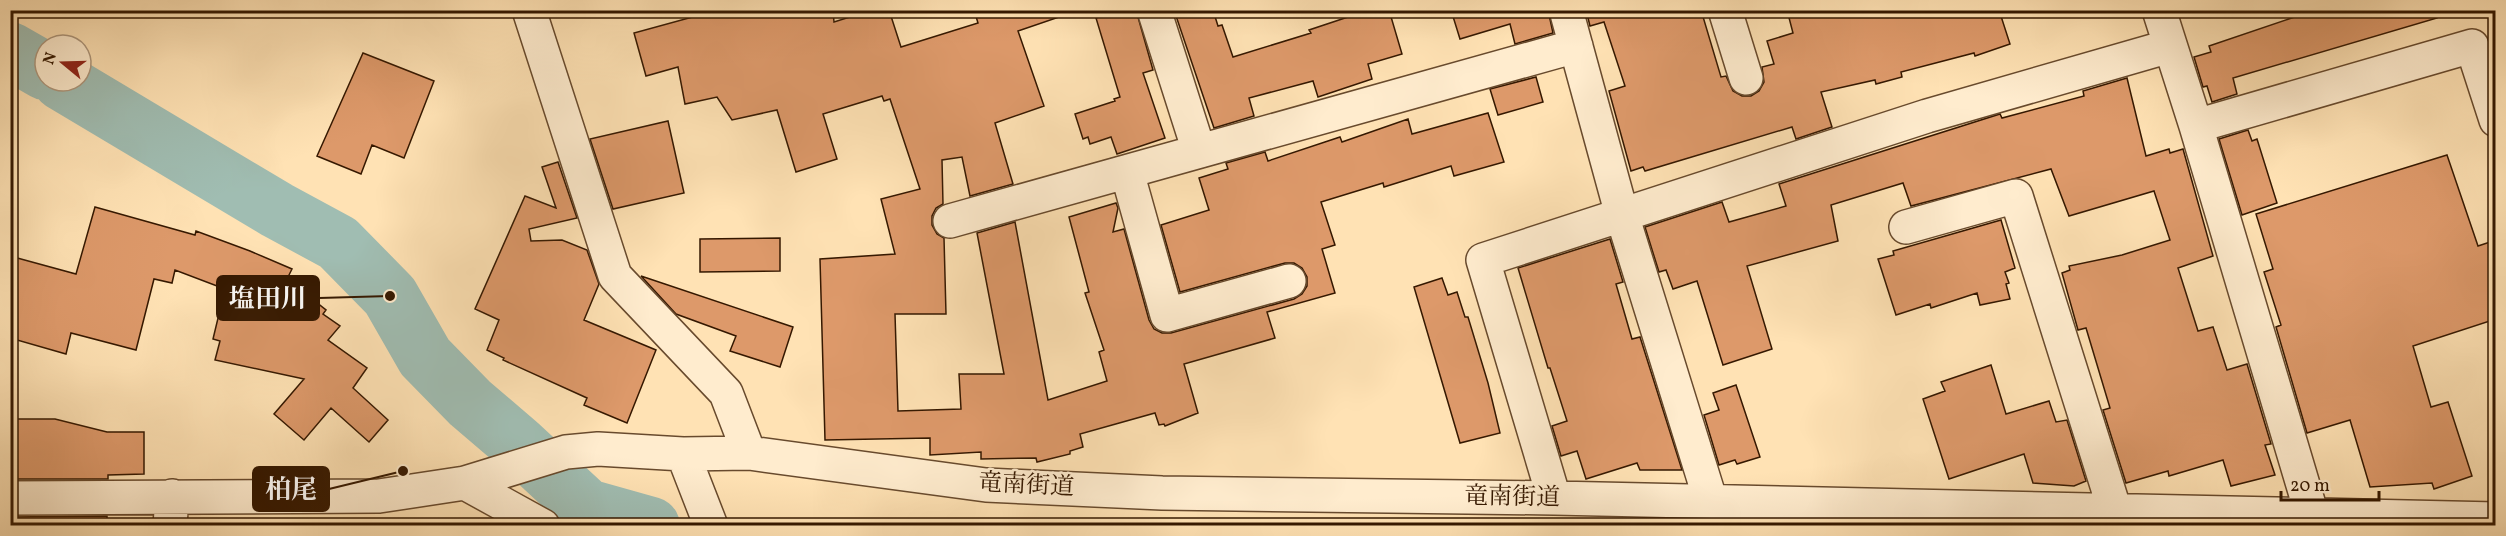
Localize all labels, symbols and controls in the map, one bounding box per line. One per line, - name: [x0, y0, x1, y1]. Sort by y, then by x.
- north arrow: [33, 33, 93, 93]
- text: N: [38, 49, 63, 68]
- callout: 塩田川: [217, 276, 319, 320]
- text: 塩田川: [229, 282, 307, 318]
- scale bar: [2281, 464, 2378, 502]
- callout: 柏尾: [253, 467, 329, 511]
- street label: 竜南街道: [977, 467, 1075, 505]
- text: 柏尾: [265, 473, 317, 509]
- text: 20 m: [2290, 474, 2330, 499]
- street label: 竜南街道: [1464, 480, 1560, 516]

